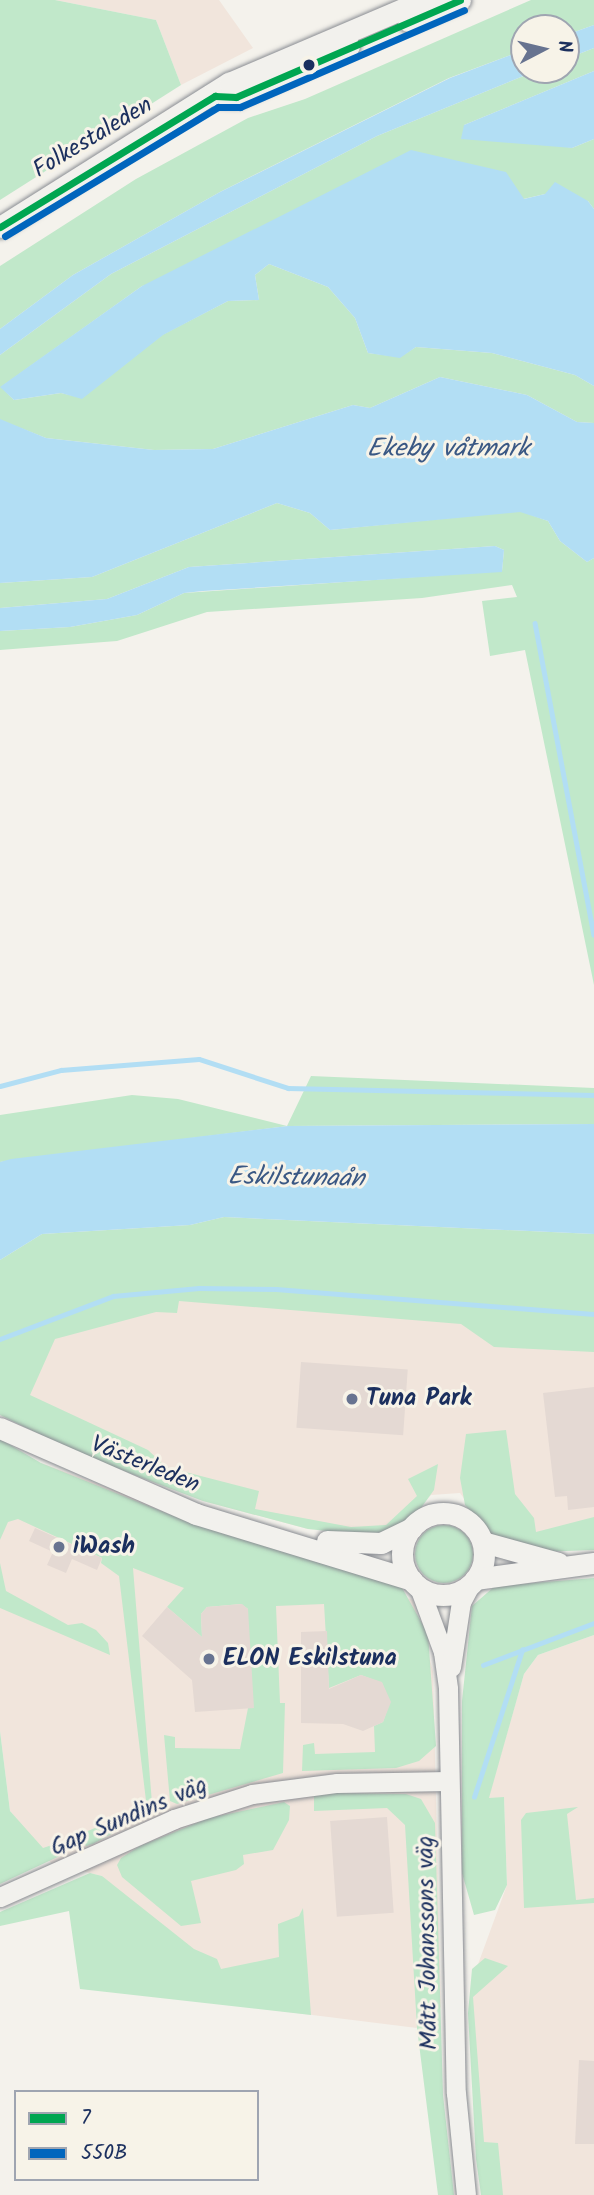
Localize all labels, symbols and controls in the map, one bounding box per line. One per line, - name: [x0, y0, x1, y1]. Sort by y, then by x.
- north arrow: [510, 14, 580, 84]
- text: N: [548, 39, 579, 54]
- unlabelled marker: [302, 58, 316, 72]
- street label: Folkestaleden: [28, 91, 158, 185]
- water label: Ekeby våtmark: [367, 434, 529, 466]
- water label: Eskilstunaån: [227, 1162, 365, 1196]
- place label: Tuna Park: [366, 1385, 471, 1413]
- marker: Tuna Park: [344, 1391, 360, 1407]
- street label: Västerleden: [86, 1430, 204, 1500]
- place label: iWash: [73, 1533, 135, 1561]
- marker: iWash: [51, 1539, 67, 1555]
- place label: ELON Eskilstuna: [223, 1645, 397, 1673]
- marker: ELON Eskilstuna: [201, 1651, 217, 1667]
- street label: Gap Sundins väg: [46, 1771, 212, 1863]
- street label: Mått Johanssons väg: [412, 1836, 444, 2050]
- legend: [14, 2090, 259, 2181]
- text: 7: [81, 2102, 91, 2135]
- text: 550B: [81, 2137, 127, 2170]

